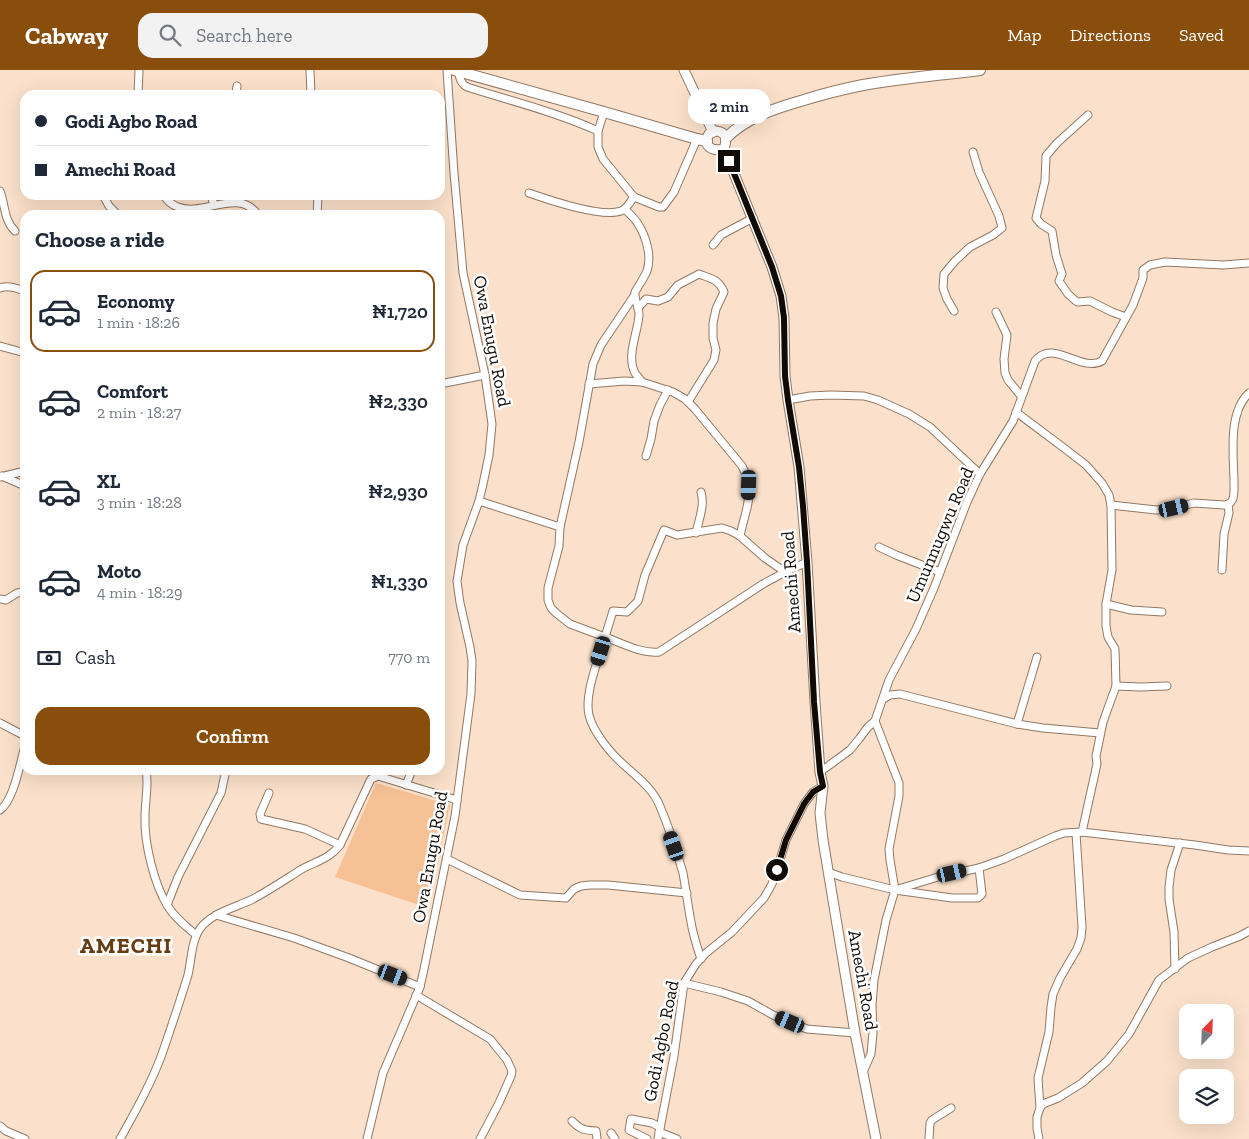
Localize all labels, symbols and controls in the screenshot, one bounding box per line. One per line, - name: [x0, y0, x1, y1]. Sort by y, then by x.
- search box: [138, 13, 488, 58]
- text: Cabway: [25, 21, 108, 50]
- icon: search: [156, 21, 184, 49]
- text: Search here: [196, 24, 292, 47]
- text: Map: [1007, 24, 1042, 46]
- text: Directions: [1070, 24, 1151, 46]
- text: Saved: [1179, 24, 1224, 46]
- callout: 2 min: [688, 88, 770, 124]
- text: 2 min: [709, 97, 749, 116]
- text: Godi Agbo Road: [65, 110, 197, 133]
- route end: [718, 150, 740, 172]
- text: Amechi Road: [65, 158, 175, 181]
- text: Choose a ride: [35, 226, 165, 253]
- street label: Owa Enugu Road: [468, 273, 516, 409]
- icon: car: [37, 289, 82, 334]
- text: Economy: [97, 290, 175, 313]
- text: ₦1,720: [372, 300, 428, 323]
- text: 1 min · 18:26: [97, 313, 180, 332]
- icon: car: [37, 379, 82, 424]
- text: Comfort: [97, 380, 168, 403]
- text: ₦2,330: [369, 390, 428, 413]
- text: 2 min · 18:27: [97, 403, 181, 422]
- street label: Umunnugwu Road: [901, 464, 979, 606]
- icon: car: [37, 469, 82, 514]
- text: XL: [97, 470, 120, 493]
- car: [740, 470, 757, 500]
- text: ₦2,930: [368, 480, 428, 503]
- text: 3 min · 18:28: [97, 493, 182, 512]
- car: [1157, 497, 1190, 519]
- street label: Amechi Road: [776, 530, 806, 634]
- icon: car: [37, 559, 82, 604]
- text: Moto: [97, 560, 141, 583]
- text: ₦1,330: [371, 570, 428, 593]
- text: 4 min · 18:29: [97, 583, 183, 602]
- car: [589, 634, 612, 668]
- icon: cash: [35, 644, 63, 672]
- text: Cash: [75, 646, 115, 669]
- text: 770 m: [388, 648, 430, 667]
- button: Confirm: [35, 707, 430, 765]
- street label: Owa Enugu Road: [408, 789, 452, 925]
- car: [662, 829, 685, 863]
- route start: [766, 859, 788, 881]
- car: [935, 862, 968, 884]
- street label: Amechi Road: [843, 928, 883, 1032]
- district label: AMECHI: [80, 932, 172, 959]
- car: [376, 963, 409, 987]
- street label: Godi Agbo Road: [638, 978, 684, 1103]
- north arrow: [1179, 1004, 1234, 1059]
- map controls: [1179, 1004, 1234, 1124]
- car: [773, 1009, 806, 1035]
- button: layers: [1179, 1069, 1234, 1124]

